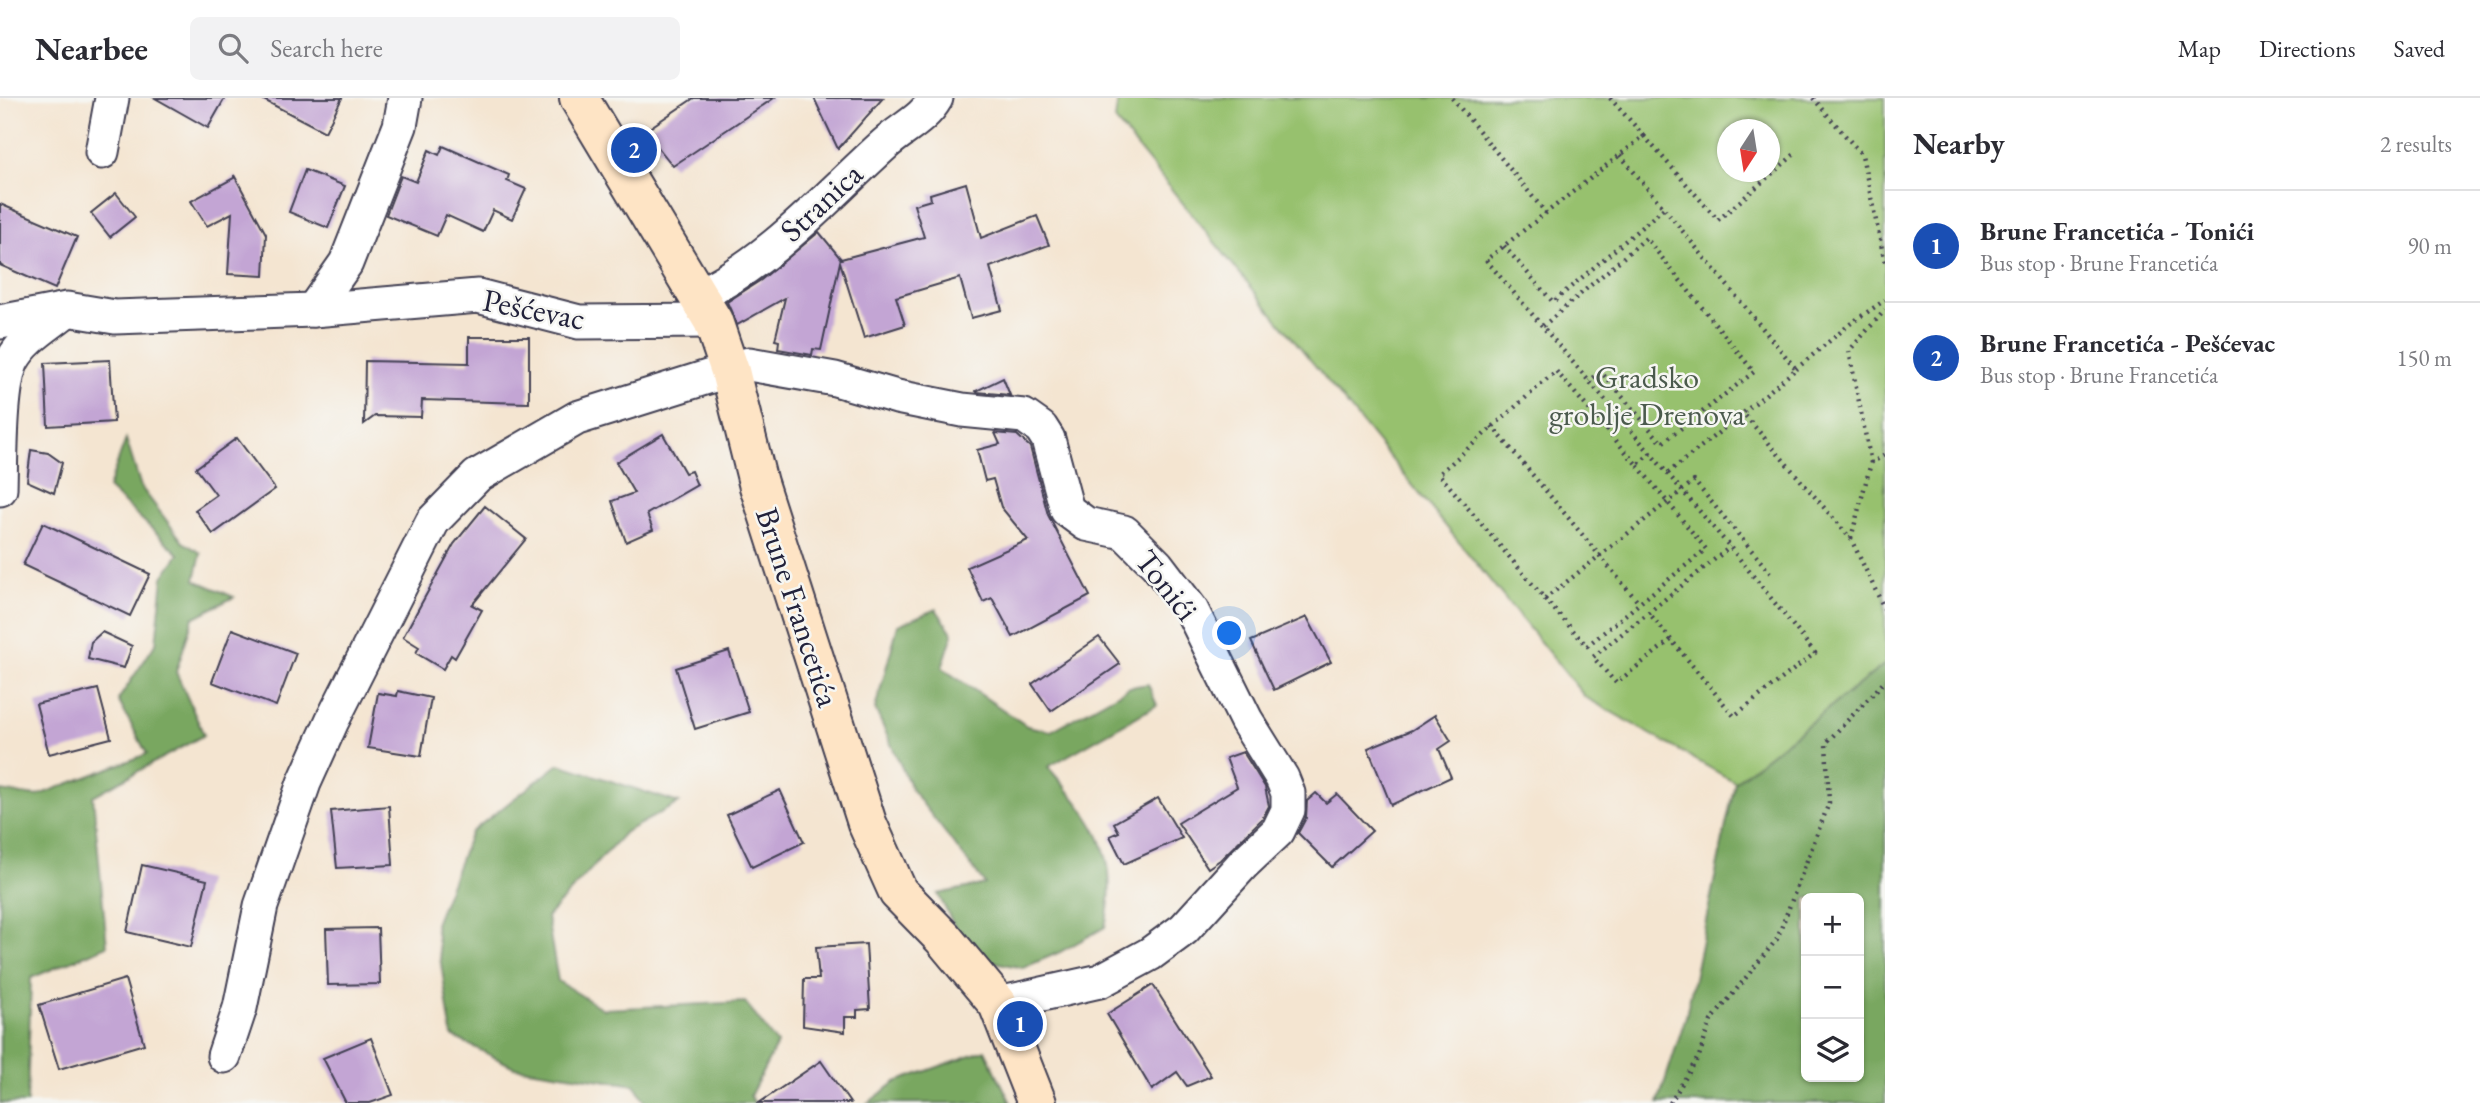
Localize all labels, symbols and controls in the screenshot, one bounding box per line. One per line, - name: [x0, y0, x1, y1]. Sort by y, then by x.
- search box: [190, 17, 680, 80]
- text: Nearbee: [35, 27, 148, 70]
- icon: search: [214, 29, 252, 67]
- text: Search here: [270, 31, 383, 65]
- text: Map: [2178, 33, 2221, 64]
- text: Directions: [2259, 33, 2356, 64]
- text: Saved: [2394, 33, 2445, 64]
- north arrow: [1717, 119, 1780, 182]
- pin: 2: [611, 124, 657, 176]
- text: Nearby: [1913, 124, 2005, 163]
- text: 2 results: [2380, 129, 2452, 159]
- street label: Stranica: [771, 153, 871, 251]
- text: Brune Francetića - Tonići: [1980, 214, 2254, 248]
- text: 1: [1930, 231, 1942, 261]
- text: 90 m: [2407, 231, 2452, 261]
- text: Bus stop · Brune Francetića: [1980, 248, 2218, 278]
- street label: Pešćevac: [479, 279, 589, 339]
- text: Brune Francetića - Pešćevac: [1980, 326, 2275, 360]
- text: 2: [1930, 343, 1942, 373]
- text: 150 m: [2396, 343, 2452, 373]
- park label: Gradsko groblje Drenova: [1549, 356, 1745, 435]
- text: Bus stop · Brune Francetića: [1980, 360, 2218, 390]
- street label: Brune Francetića: [746, 502, 850, 712]
- street label: Tonići: [1126, 541, 1208, 629]
- your location: [1212, 616, 1246, 650]
- map controls: [1801, 893, 1864, 1082]
- button: +: [1801, 893, 1864, 956]
- button: −: [1801, 956, 1864, 1019]
- pin: 1: [997, 998, 1043, 1050]
- button: layers: [1801, 1019, 1864, 1082]

